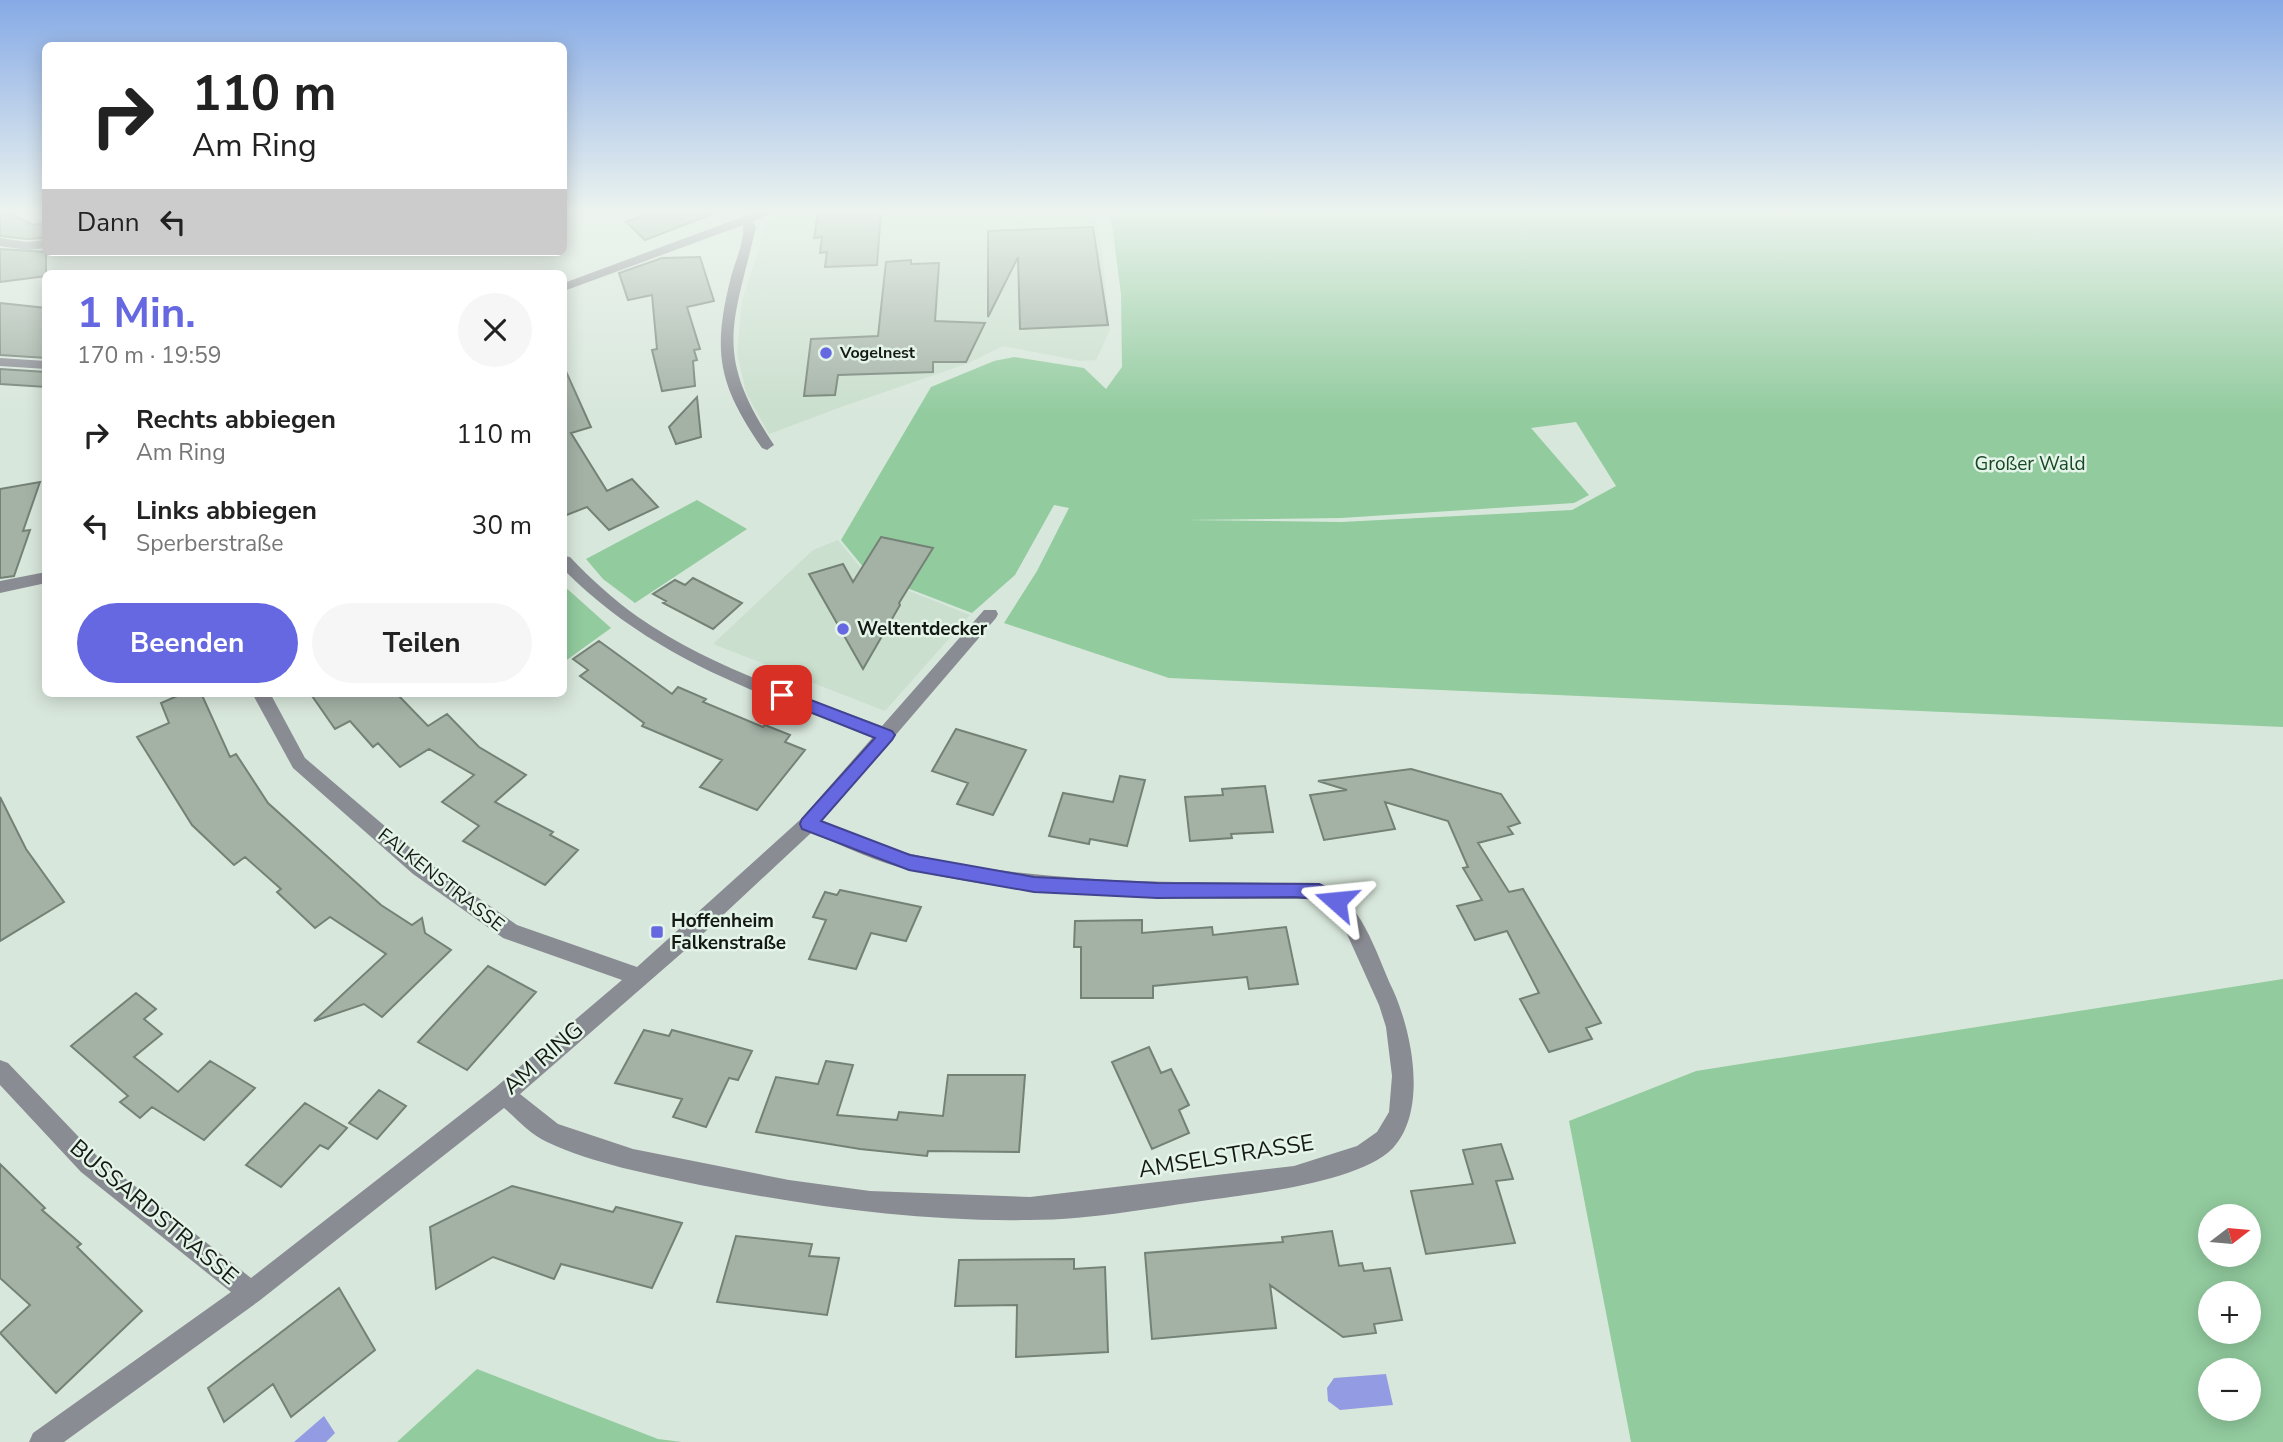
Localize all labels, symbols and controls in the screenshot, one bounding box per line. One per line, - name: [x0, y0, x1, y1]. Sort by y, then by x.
- text: 110 m: [192, 60, 336, 127]
- icon: right: [77, 70, 168, 161]
- text: Am Ring: [192, 124, 317, 167]
- icon: left: [154, 203, 192, 241]
- text: Dann: [77, 205, 140, 240]
- text: 1 Min.: [77, 285, 196, 342]
- button: close: [458, 293, 532, 367]
- text: 170 m · 19:59: [77, 340, 222, 371]
- place label: Vogelnest: [839, 342, 916, 364]
- marker: Vogelnest: [818, 345, 834, 361]
- text: Rechts abbiegen: [136, 402, 336, 437]
- icon: right: [77, 416, 115, 454]
- text: 110 m: [456, 417, 532, 452]
- text: Am Ring: [136, 437, 226, 468]
- park label: Großer Wald: [1974, 451, 2086, 477]
- text: Links abbiegen: [136, 493, 317, 528]
- icon: left: [77, 507, 115, 545]
- text: 30 m: [472, 508, 532, 543]
- text: Sperberstraße: [136, 528, 283, 559]
- button: Beenden: [77, 603, 298, 683]
- button: Teilen: [312, 603, 532, 683]
- place label: Weltentdecker: [857, 616, 988, 642]
- marker: Weltentdecker: [835, 621, 851, 637]
- pin: [752, 665, 812, 725]
- icon: arrive: [763, 676, 801, 714]
- street label: FALKENSTRASSE: [372, 822, 510, 938]
- position arrow: [1299, 864, 1373, 938]
- place label: Hoffenheim Falkenstraße: [671, 908, 786, 956]
- marker: Hoffenheim Falkenstraße: [649, 924, 665, 940]
- street label: AM RING: [496, 1014, 590, 1102]
- street label: AMSELSTRASSE: [1136, 1127, 1316, 1185]
- street label: BUSSARDSTRASSE: [63, 1132, 245, 1292]
- north arrow: [2198, 1204, 2261, 1267]
- map controls: [2198, 1204, 2261, 1421]
- button: +: [2198, 1281, 2261, 1344]
- button: −: [2198, 1358, 2261, 1421]

